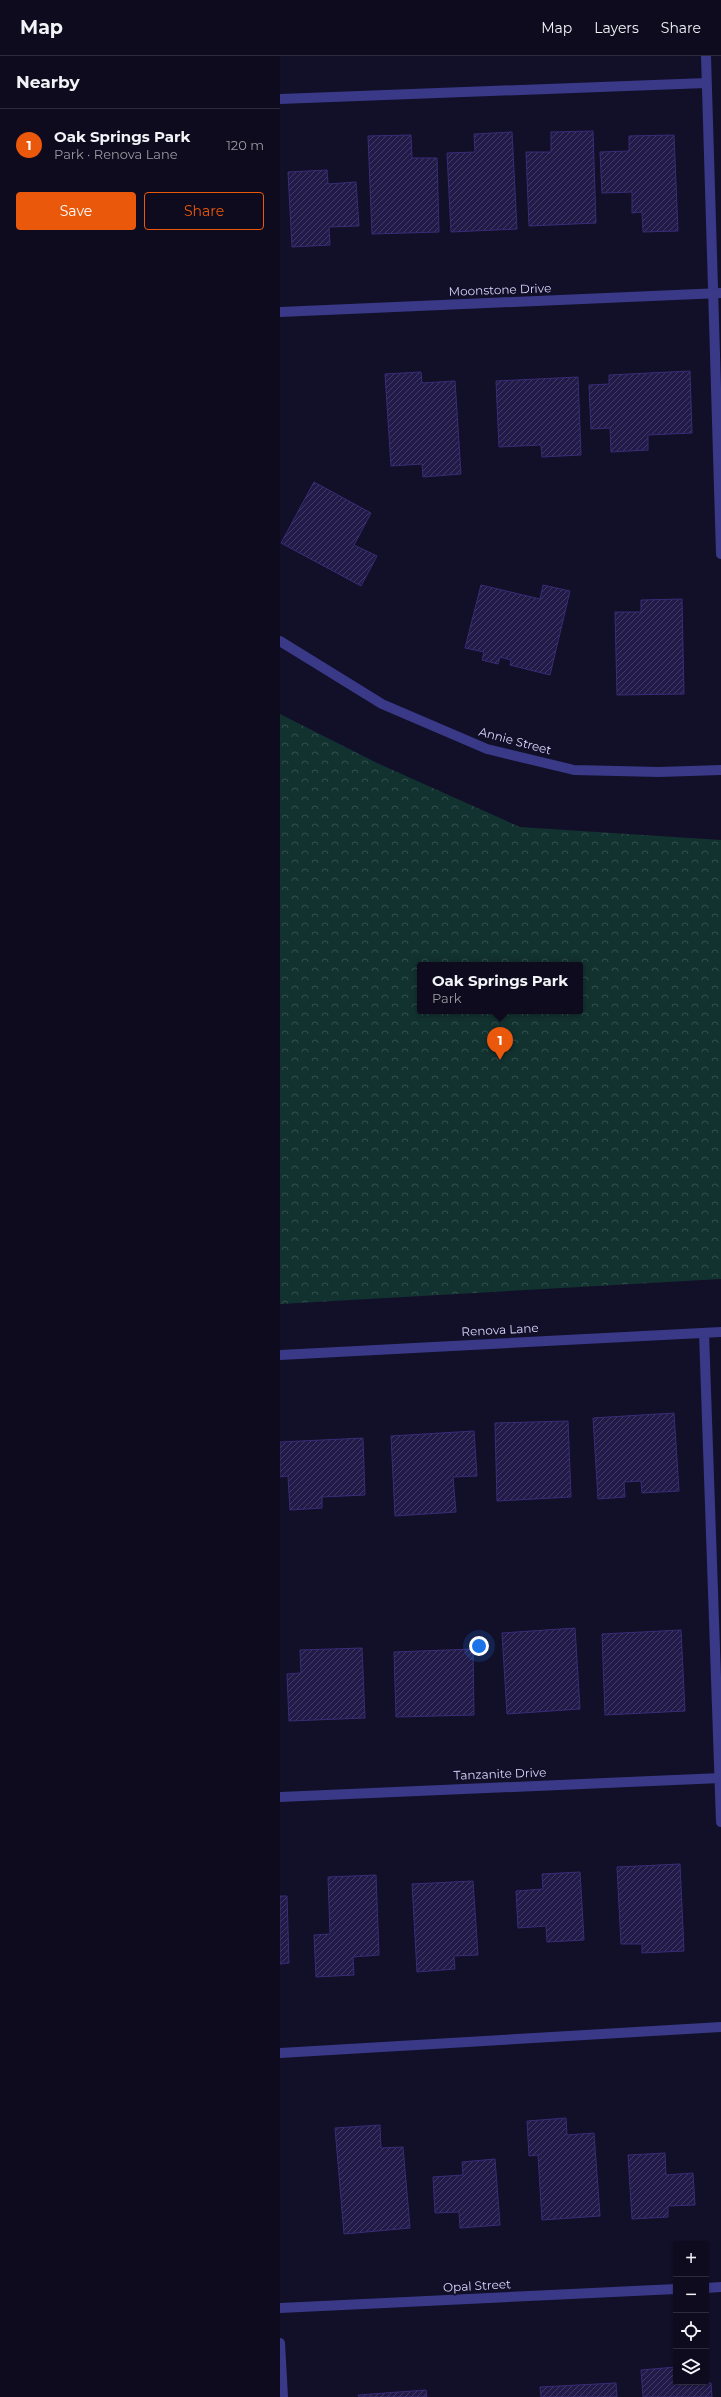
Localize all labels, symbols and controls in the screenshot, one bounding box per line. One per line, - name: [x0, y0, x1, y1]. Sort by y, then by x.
- text: Map: [20, 16, 63, 39]
- text: Map: [541, 19, 572, 37]
- text: Layers: [594, 19, 639, 37]
- text: Share: [661, 19, 701, 37]
- text: Nearby: [16, 72, 80, 92]
- text: Oak Springs Park: [54, 127, 190, 146]
- text: 1: [26, 137, 32, 153]
- text: 120 m: [226, 137, 264, 153]
- text: Park · Renova Lane: [54, 146, 178, 162]
- button: Save: [16, 192, 136, 230]
- button: Share: [144, 192, 264, 230]
- street label: Moonstone Drive: [448, 280, 552, 299]
- street label: Annie Street: [477, 724, 553, 757]
- popup: [417, 962, 583, 1014]
- text: Oak Springs Park: [432, 971, 568, 990]
- text: Park: [432, 990, 462, 1006]
- pin: 1: [487, 1027, 513, 1060]
- street label: Renova Lane: [461, 1320, 539, 1339]
- your location: [469, 1636, 489, 1656]
- street label: Tanzanite Drive: [453, 1764, 547, 1783]
- map controls: [673, 2241, 709, 2385]
- button: +: [673, 2241, 709, 2277]
- street label: Opal Street: [443, 2276, 511, 2295]
- button: −: [673, 2277, 709, 2313]
- button: locate: [673, 2313, 709, 2349]
- button: layers: [673, 2349, 709, 2385]

